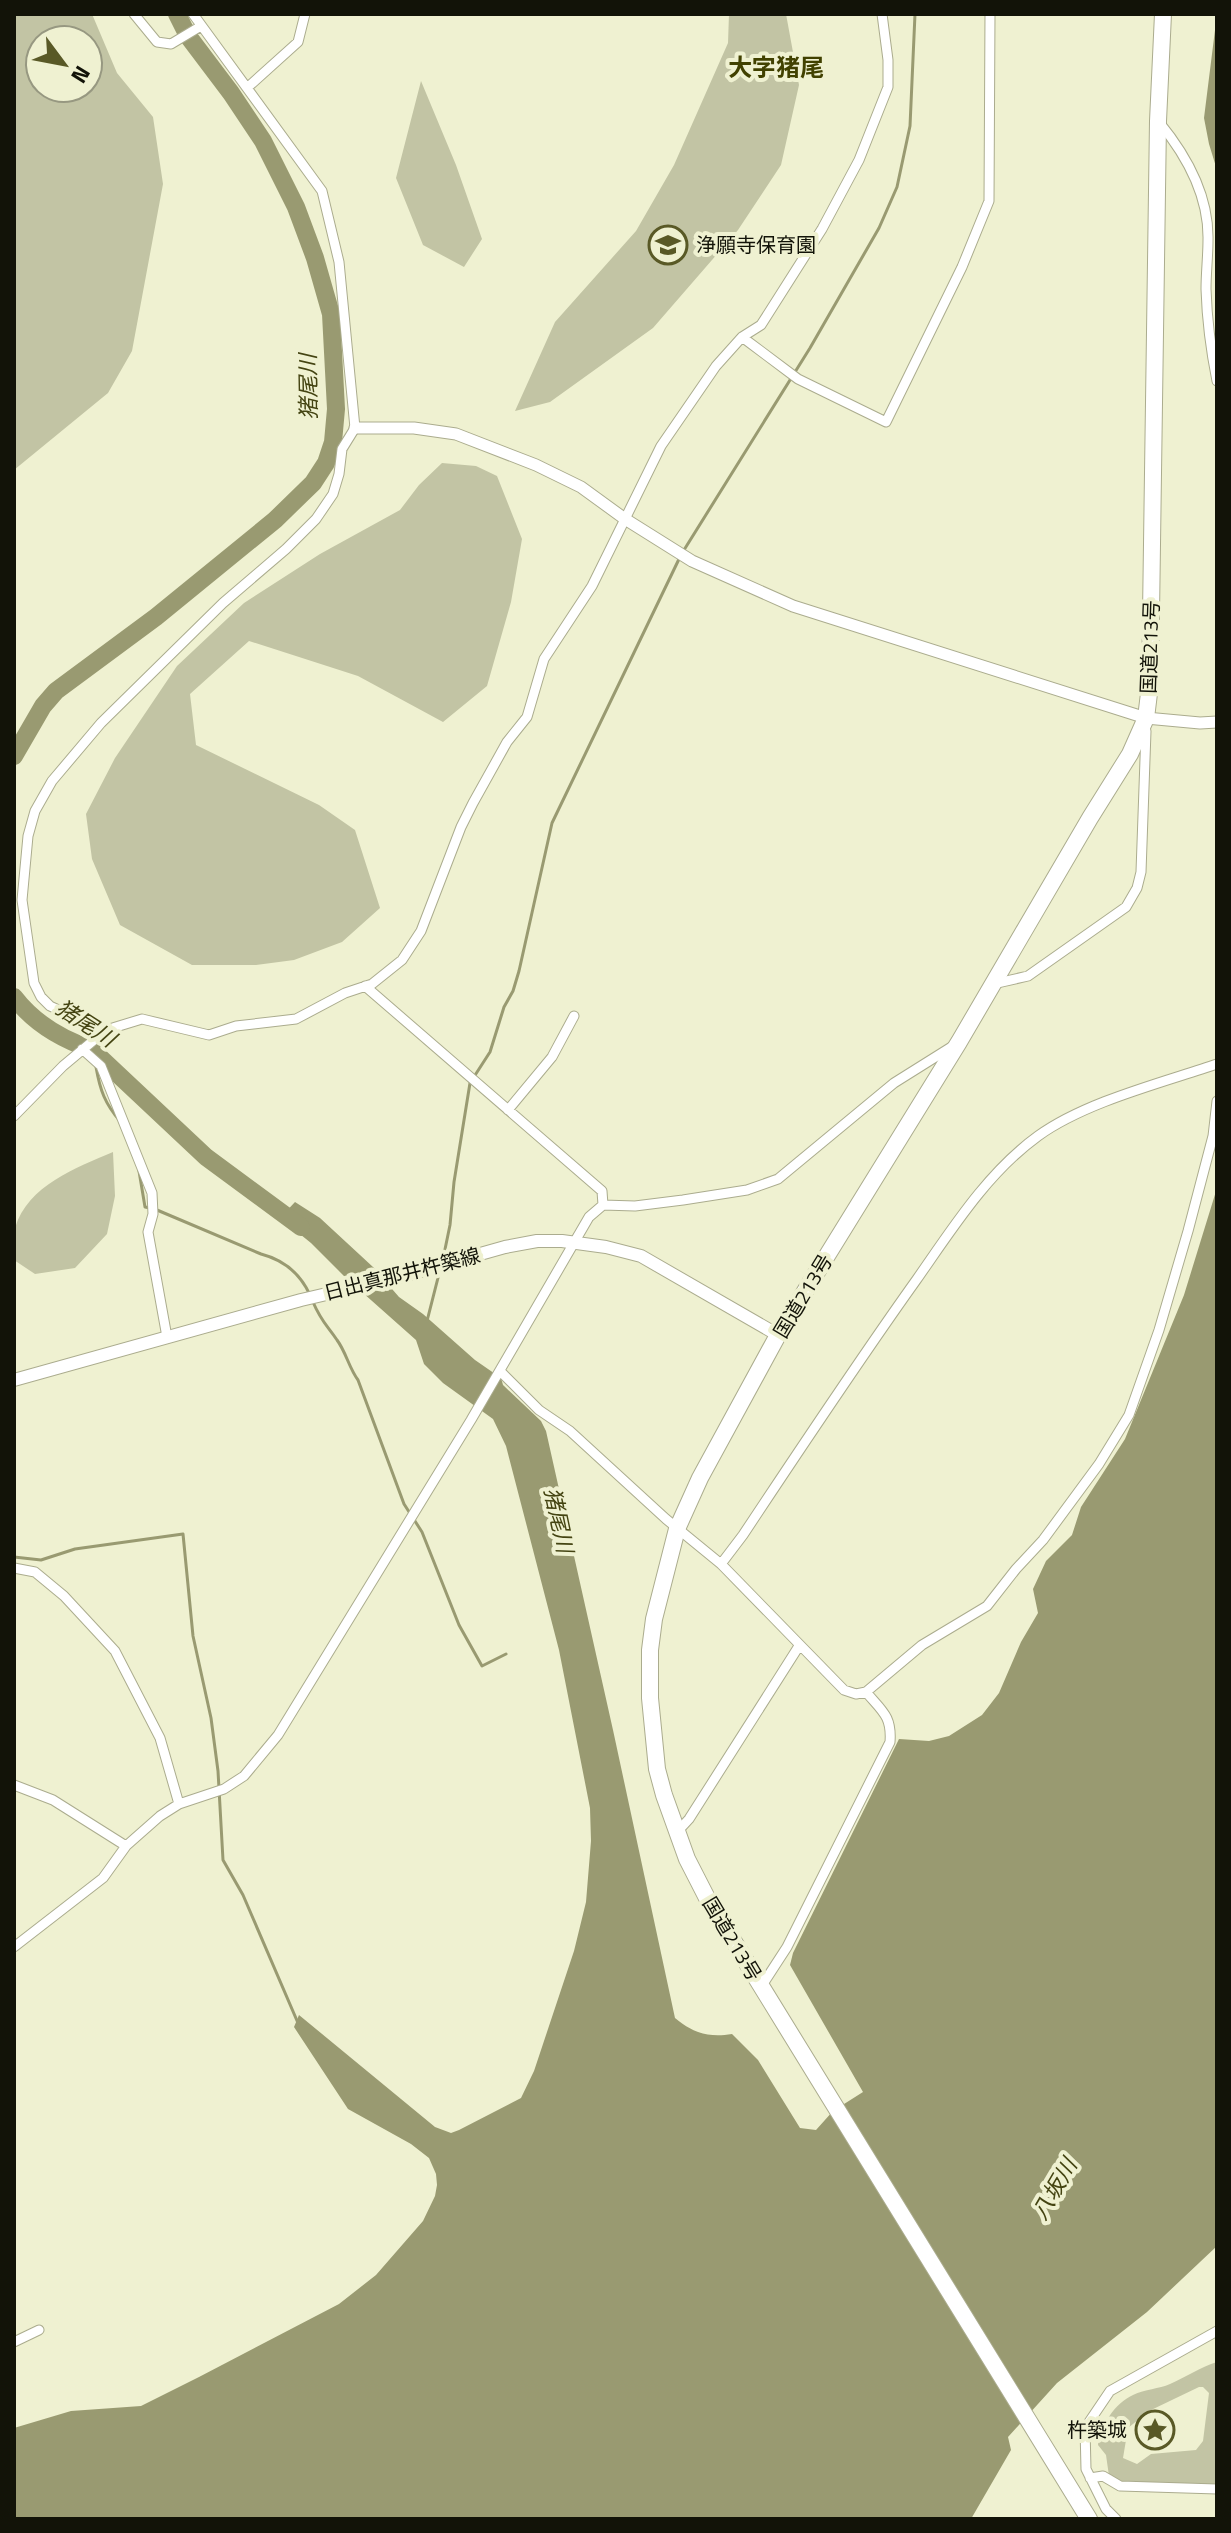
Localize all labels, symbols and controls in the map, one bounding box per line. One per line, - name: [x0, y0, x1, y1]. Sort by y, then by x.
- north arrow: [24, 24, 104, 104]
- district label: 大字猪尾: [728, 49, 824, 85]
- text: N: [63, 59, 99, 90]
- school or university icon: 浄願寺保育園: [647, 224, 689, 266]
- place label: 浄願寺保育園: [696, 229, 816, 260]
- water label: 猪尾川: [290, 352, 326, 420]
- street label: 国道213号: [1132, 600, 1167, 694]
- water label: 猪尾川: [49, 991, 125, 1056]
- street label: 日出真那井杵築線: [321, 1239, 483, 1308]
- street label: 国道213号: [765, 1248, 840, 1344]
- water label: 猪尾川: [536, 1484, 583, 1558]
- street label: 国道213号: [695, 1891, 770, 1987]
- water label: 八坂川: [1023, 2150, 1086, 2226]
- place icon: 杵築城: [1134, 2409, 1176, 2451]
- place label: 杵築城: [1067, 2414, 1127, 2445]

